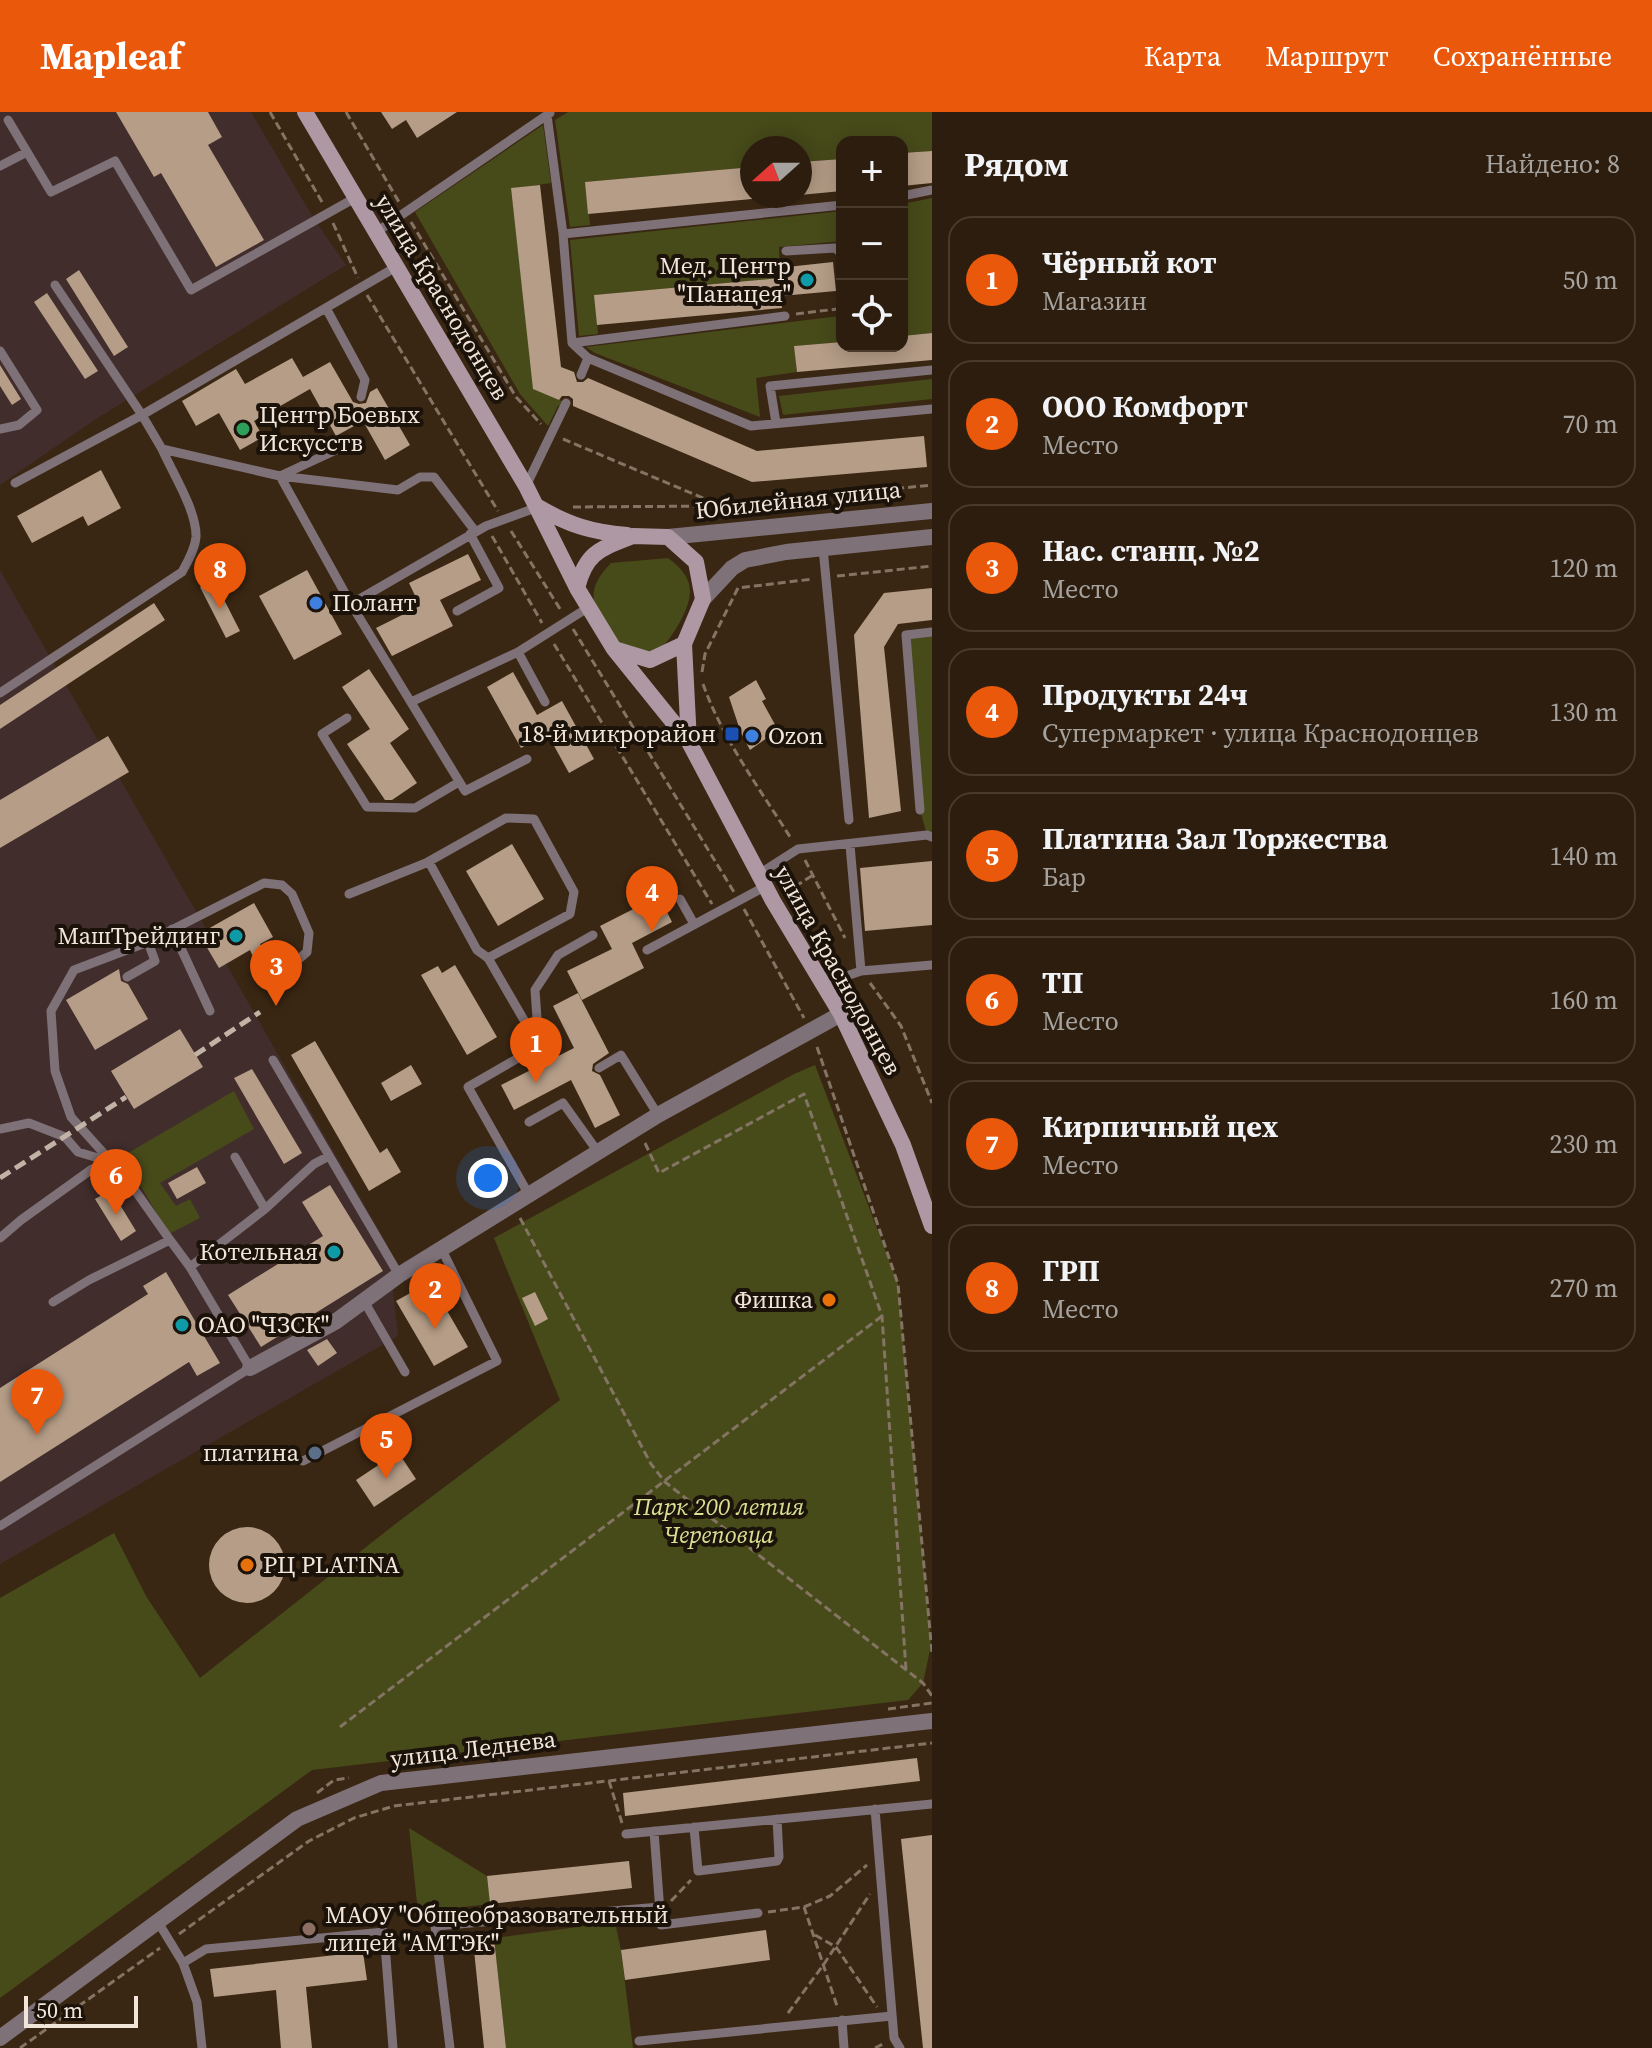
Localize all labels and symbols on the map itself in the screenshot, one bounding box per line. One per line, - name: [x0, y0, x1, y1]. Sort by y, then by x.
- north arrow: [740, 136, 812, 208]
- street label: улица Краснодонцев: [368, 187, 517, 406]
- place label: Мед. Центр "Панацея": [660, 249, 791, 310]
- marker: Мед. Центр "Панацея": [798, 271, 816, 289]
- place label: Центр Боевых Искусств: [259, 398, 420, 459]
- marker: Центр Боевых Искусств: [234, 420, 252, 438]
- street label: Юбилейная улица: [693, 472, 903, 527]
- pin: 8: [194, 543, 246, 609]
- place label: Полант: [332, 586, 417, 619]
- marker: Полант: [307, 594, 325, 612]
- place label: 18-й микрорайон: [521, 717, 716, 750]
- place label: Ozon: [768, 719, 824, 752]
- marker: 18-й микрорайон: [723, 725, 741, 743]
- marker: Ozon: [743, 727, 761, 745]
- street label: улица Краснодонцев: [767, 859, 910, 1081]
- pin: 4: [626, 866, 678, 932]
- place label: МашТрейдинг: [58, 919, 220, 952]
- marker: МашТрейдинг: [227, 927, 245, 945]
- pin: 3: [250, 940, 302, 1006]
- pin: 1: [510, 1017, 562, 1083]
- pin: 6: [90, 1149, 142, 1215]
- your location: [468, 1158, 508, 1198]
- place label: Котельная: [199, 1235, 318, 1268]
- marker: Котельная: [325, 1243, 343, 1261]
- pin: 2: [409, 1263, 461, 1329]
- place label: Фишка: [735, 1283, 814, 1316]
- marker: Фишка: [820, 1291, 838, 1309]
- place label: ОАО "ЧЗСК": [198, 1308, 329, 1341]
- marker: ОАО "ЧЗСК": [173, 1316, 191, 1334]
- pin: 7: [11, 1369, 63, 1435]
- pin: 5: [360, 1413, 412, 1479]
- place label: платина: [203, 1436, 300, 1469]
- marker: платина: [306, 1444, 324, 1462]
- park label: Парк 200 летия Череповца: [633, 1490, 804, 1551]
- place label: РЦ PLATINA: [263, 1548, 400, 1581]
- marker: РЦ PLATINA: [238, 1556, 256, 1574]
- street label: улица Леднева: [388, 1722, 558, 1775]
- place label: МАОУ "Общеобразовательный лицей "АМТЭК": [325, 1898, 668, 1959]
- marker: МАОУ "Общеобразовательный лицей "АМТЭК": [300, 1920, 318, 1938]
- scale bar: [24, 1992, 138, 2028]

